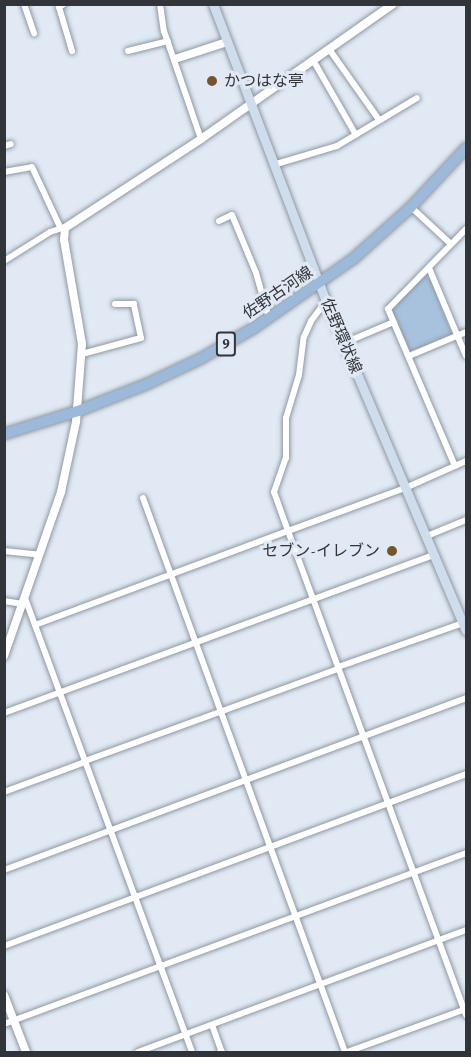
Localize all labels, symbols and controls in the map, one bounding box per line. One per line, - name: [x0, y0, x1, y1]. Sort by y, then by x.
- place label: かつはな亭: [224, 71, 304, 91]
- marker: かつはな亭: [205, 74, 219, 88]
- street label: 佐野古河線: [239, 263, 317, 323]
- street label: 佐野環状線: [317, 295, 365, 377]
- road number: 9: [216, 332, 236, 356]
- place label: セブン-イレブン: [262, 541, 380, 561]
- marker: セブン-イレブン: [385, 544, 399, 558]

